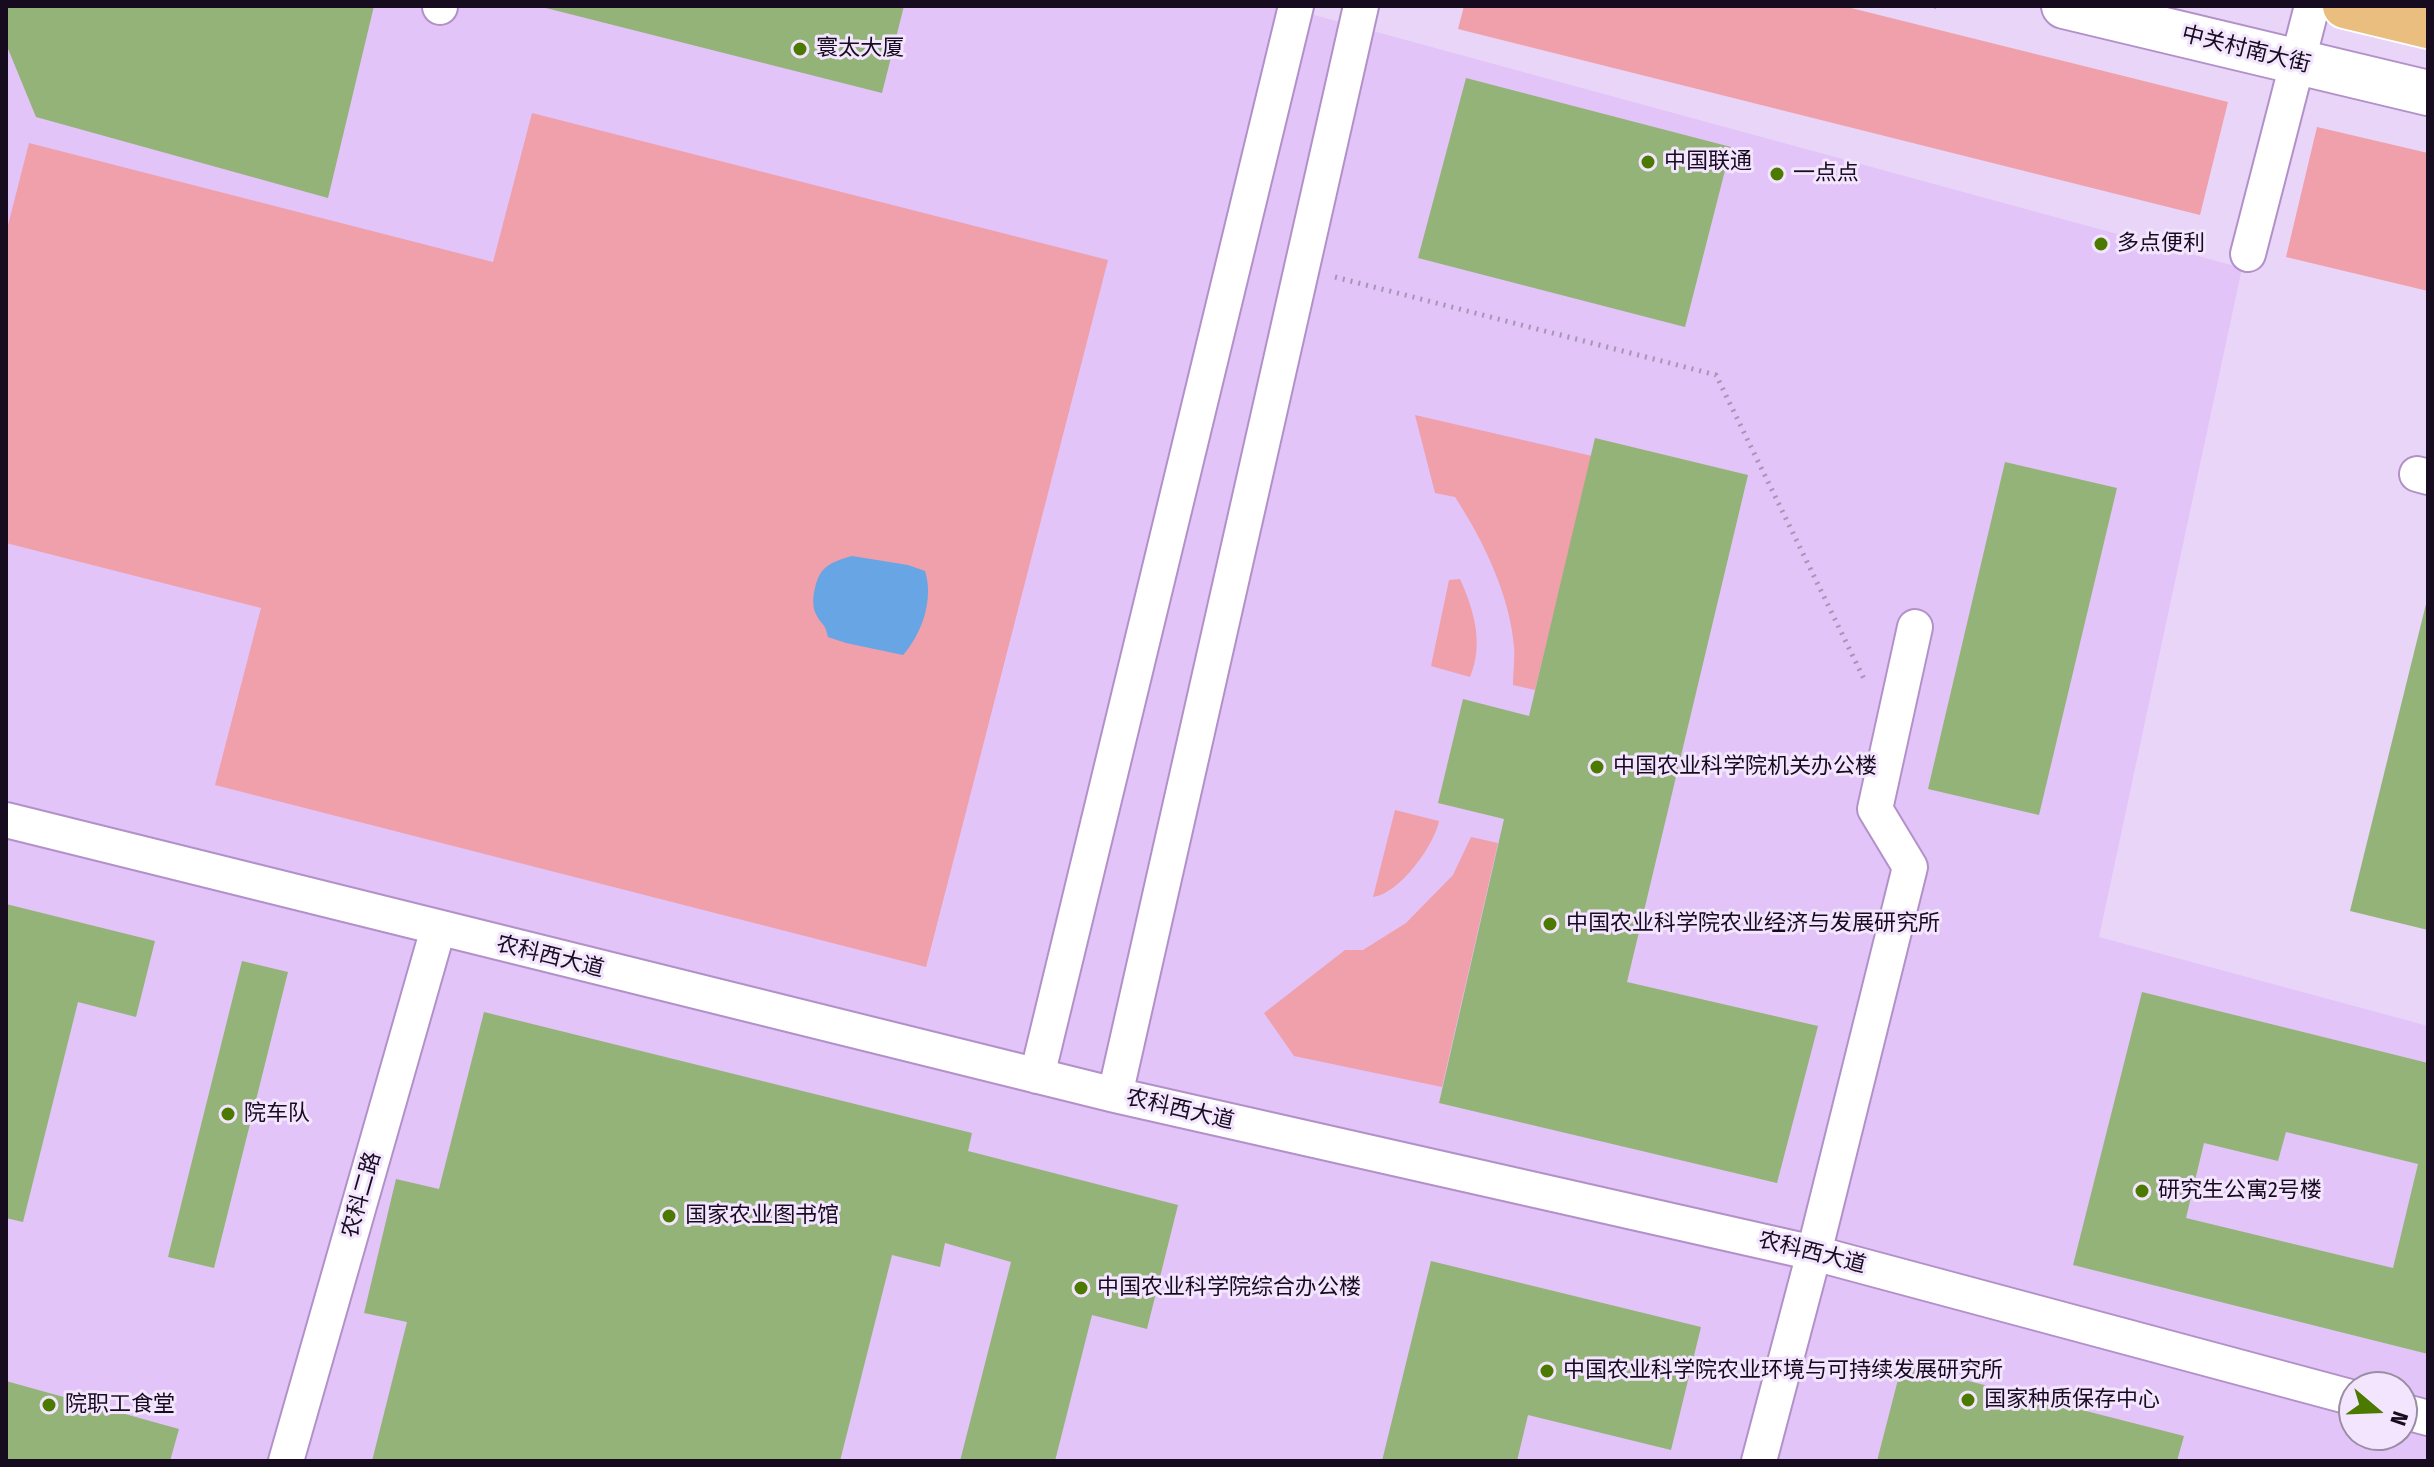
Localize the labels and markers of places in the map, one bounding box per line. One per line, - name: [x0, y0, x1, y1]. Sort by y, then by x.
- place label: 寰太大厦: [816, 36, 904, 62]
- marker: 寰太大厦: [791, 40, 809, 58]
- place label: 中国联通: [1664, 149, 1752, 175]
- marker: 中国联通: [1639, 153, 1657, 171]
- place label: 一点点: [1793, 161, 1859, 187]
- marker: 一点点: [1768, 165, 1786, 183]
- place label: 多点便利: [2117, 231, 2205, 257]
- marker: 多点便利: [2092, 235, 2110, 253]
- place label: 中国农业科学院机关办公楼: [1613, 754, 1877, 780]
- marker: 中国农业科学院机关办公楼: [1588, 758, 1606, 776]
- place label: 中国农业科学院农业经济与发展研究所: [1566, 911, 1940, 937]
- marker: 中国农业科学院农业经济与发展研究所: [1541, 915, 1559, 933]
- place label: 院车队: [244, 1101, 310, 1127]
- marker: 院车队: [219, 1105, 237, 1123]
- place label: 研究生公寓2号楼: [2158, 1178, 2322, 1204]
- marker: 研究生公寓2号楼: [2133, 1182, 2151, 1200]
- place label: 国家农业图书馆: [685, 1203, 839, 1229]
- marker: 国家农业图书馆: [660, 1207, 678, 1225]
- place label: 中国农业科学院综合办公楼: [1097, 1275, 1361, 1301]
- marker: 中国农业科学院综合办公楼: [1072, 1279, 1090, 1297]
- place label: 中国农业科学院农业环境与可持续发展研究所: [1563, 1358, 2003, 1384]
- marker: 中国农业科学院农业环境与可持续发展研究所: [1538, 1362, 1556, 1380]
- place label: 国家种质保存中心: [1984, 1387, 2160, 1413]
- marker: 国家种质保存中心: [1959, 1391, 1977, 1409]
- place label: 院职工食堂: [65, 1392, 175, 1418]
- marker: 院职工食堂: [40, 1396, 58, 1414]

